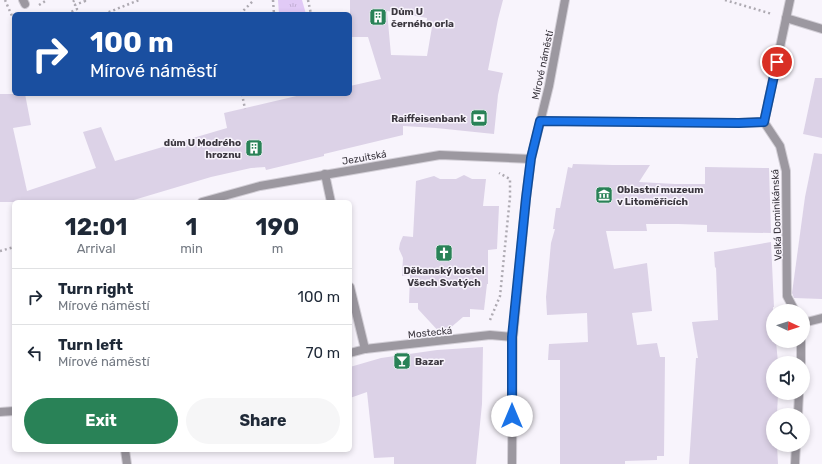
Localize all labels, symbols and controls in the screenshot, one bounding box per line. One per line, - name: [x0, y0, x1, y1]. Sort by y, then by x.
- place label: Dům U černého orla: [391, 6, 454, 30]
- building icon: Dům U černého orla: [368, 7, 388, 27]
- text: 100 m: [90, 26, 174, 59]
- icon: right: [24, 28, 76, 80]
- street label: Mírové náměstí: [530, 29, 556, 101]
- pin: [760, 45, 794, 79]
- icon: arrive: [766, 51, 788, 73]
- text: Mírové náměstí: [90, 60, 217, 82]
- bank icon: Raiffeisenbank: [469, 108, 489, 128]
- place label: Raiffeisenbank: [391, 113, 466, 125]
- place label: dům U Modrého hroznu: [164, 137, 241, 161]
- building icon: dům U Modrého hroznu: [244, 138, 264, 158]
- street label: Jezuitská: [341, 148, 387, 168]
- street label: Velká Dominikánská: [769, 169, 785, 261]
- place label: Oblastní muzeum v Litoměřicích: [617, 184, 703, 208]
- museum icon: Oblastní muzeum v Litoměřicích: [594, 185, 614, 205]
- text: 12:01: [65, 213, 128, 241]
- text: 1: [186, 213, 198, 241]
- text: 190: [256, 213, 299, 241]
- text: Arrival: [77, 241, 116, 256]
- text: min: [180, 241, 203, 256]
- text: m: [272, 241, 283, 256]
- church icon: Děkanský kostel Všech Svatých: [434, 243, 454, 263]
- place label: Děkanský kostel Všech Svatých: [403, 265, 485, 289]
- text: Turn right: [58, 280, 133, 298]
- icon: right: [24, 286, 46, 308]
- text: 100 m: [298, 288, 340, 306]
- text: Mírové náměstí: [58, 298, 150, 313]
- north arrow: [766, 304, 810, 348]
- map controls: [766, 304, 810, 452]
- street label: Mostecká: [407, 325, 453, 341]
- text: Turn left: [58, 336, 123, 354]
- icon: left: [24, 342, 46, 364]
- text: 70 m: [306, 344, 340, 362]
- bar icon: Bazar: [392, 351, 412, 371]
- text: Mírové náměstí: [58, 354, 150, 369]
- place label: Bazar: [415, 356, 444, 368]
- button: sound: [766, 356, 810, 400]
- position arrow: [491, 395, 533, 437]
- button: Exit: [24, 398, 178, 444]
- button: Share: [186, 398, 340, 444]
- button: search: [766, 408, 810, 452]

